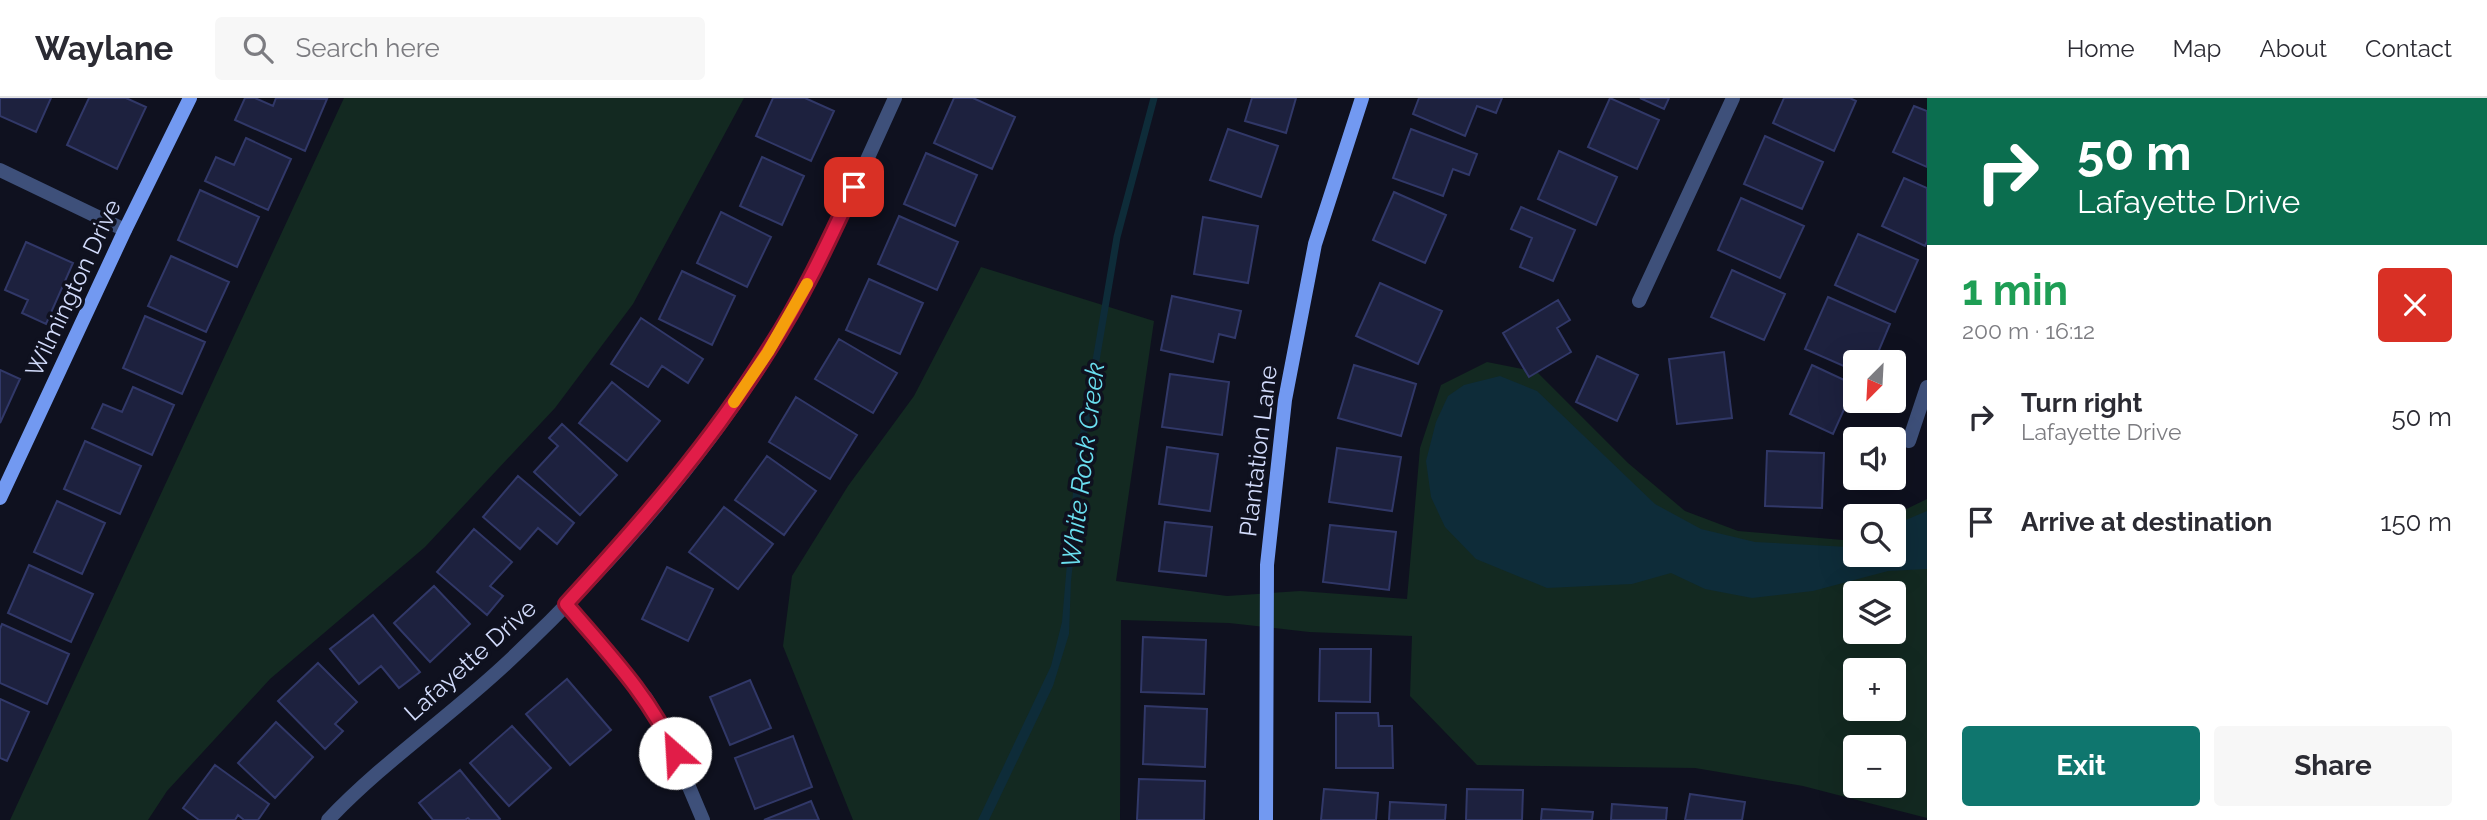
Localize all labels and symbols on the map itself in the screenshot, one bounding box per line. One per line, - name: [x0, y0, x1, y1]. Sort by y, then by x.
- pin: [824, 157, 884, 217]
- street label: Wilmington Drive: [19, 195, 127, 381]
- north arrow: [1843, 350, 1906, 413]
- water label: White Rock Creek: [1056, 360, 1110, 569]
- street label: Plantation Lane: [1233, 364, 1283, 538]
- street label: Lafayette Drive: [398, 593, 542, 727]
- position arrow: [638, 716, 712, 790]

